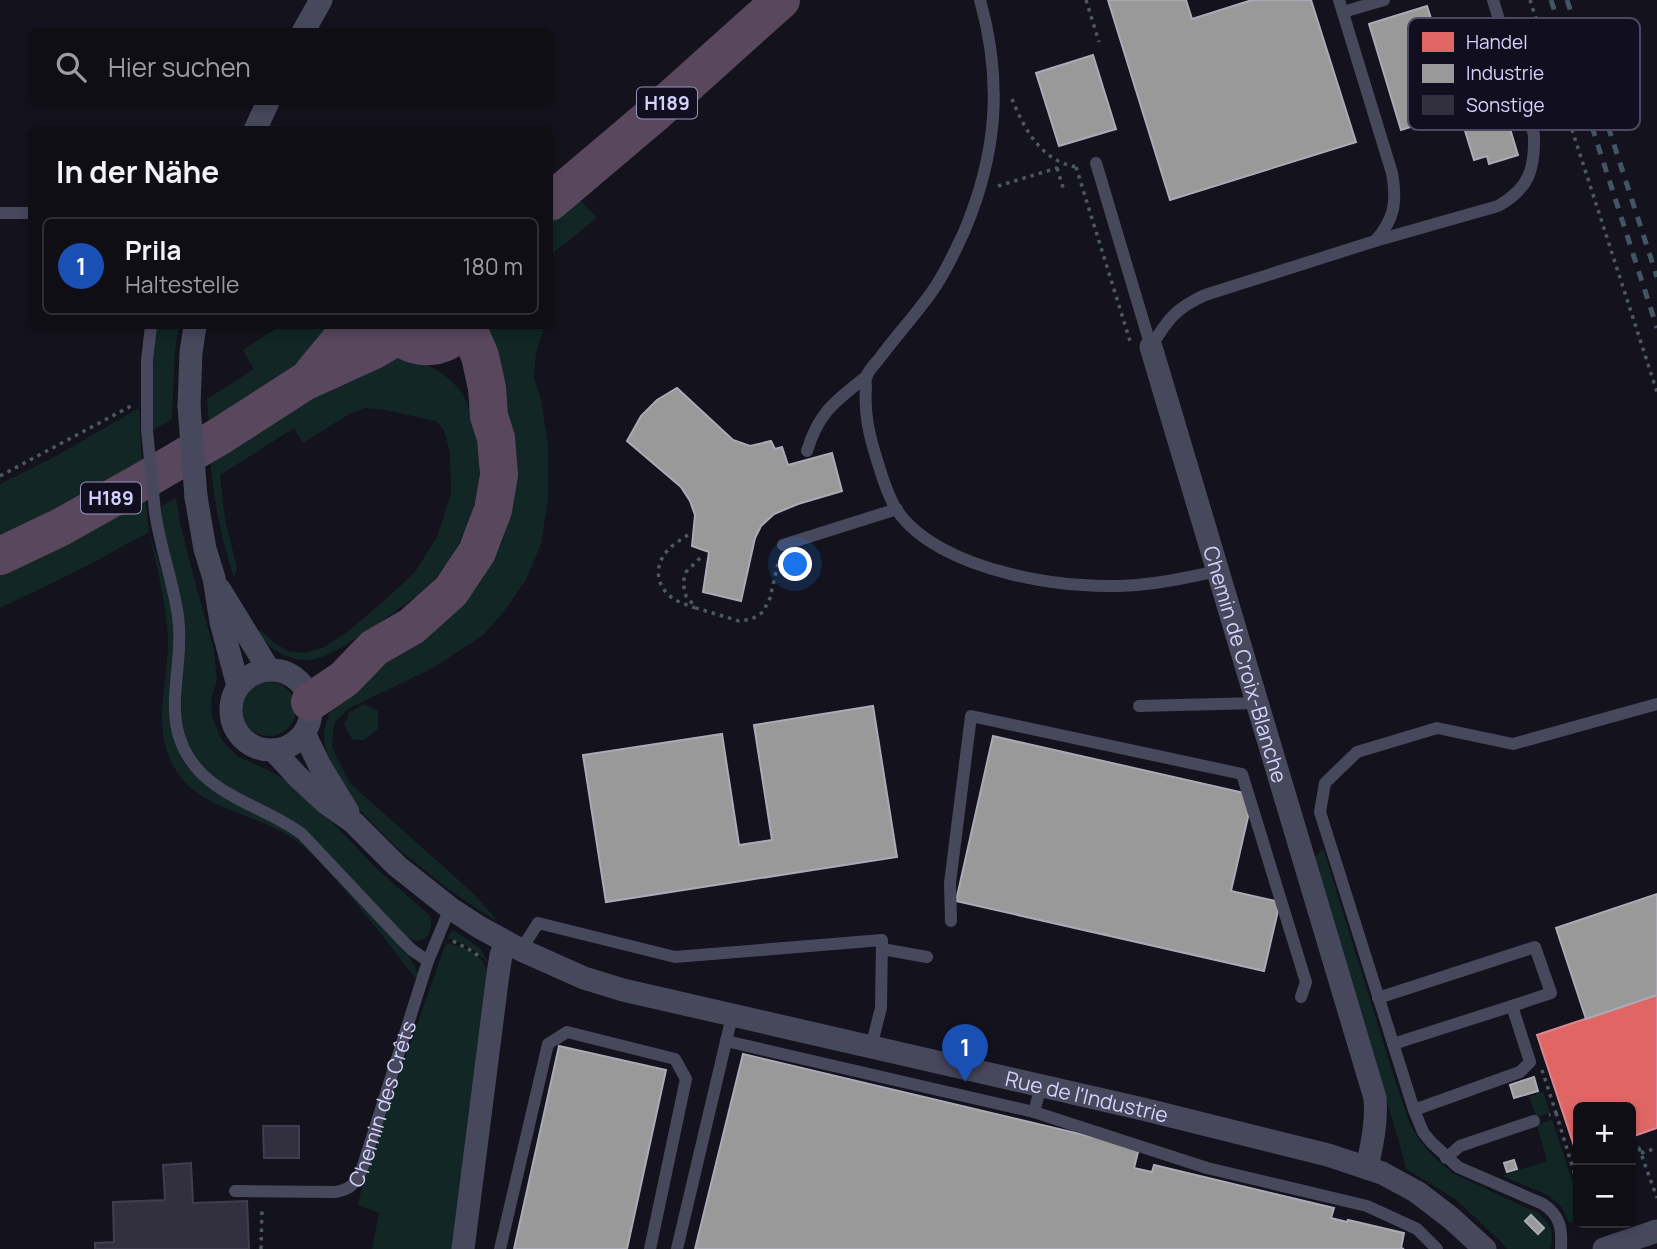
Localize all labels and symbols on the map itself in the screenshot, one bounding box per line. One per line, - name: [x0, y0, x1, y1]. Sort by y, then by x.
- legend: [1408, 18, 1640, 130]
- text: Handel: [1466, 29, 1528, 55]
- text: Industrie: [1466, 60, 1544, 86]
- road number: H189: [637, 88, 697, 118]
- text: Sonstige: [1466, 92, 1545, 118]
- road number: H189: [81, 482, 141, 513]
- street label: Chemin de Croix-Blanche: [1197, 542, 1294, 786]
- your location: [778, 547, 812, 581]
- street label: Chemin des Crêts: [341, 1017, 422, 1193]
- pin: 1: [942, 1024, 988, 1082]
- street label: Rue de l'Industrie: [1003, 1064, 1171, 1129]

